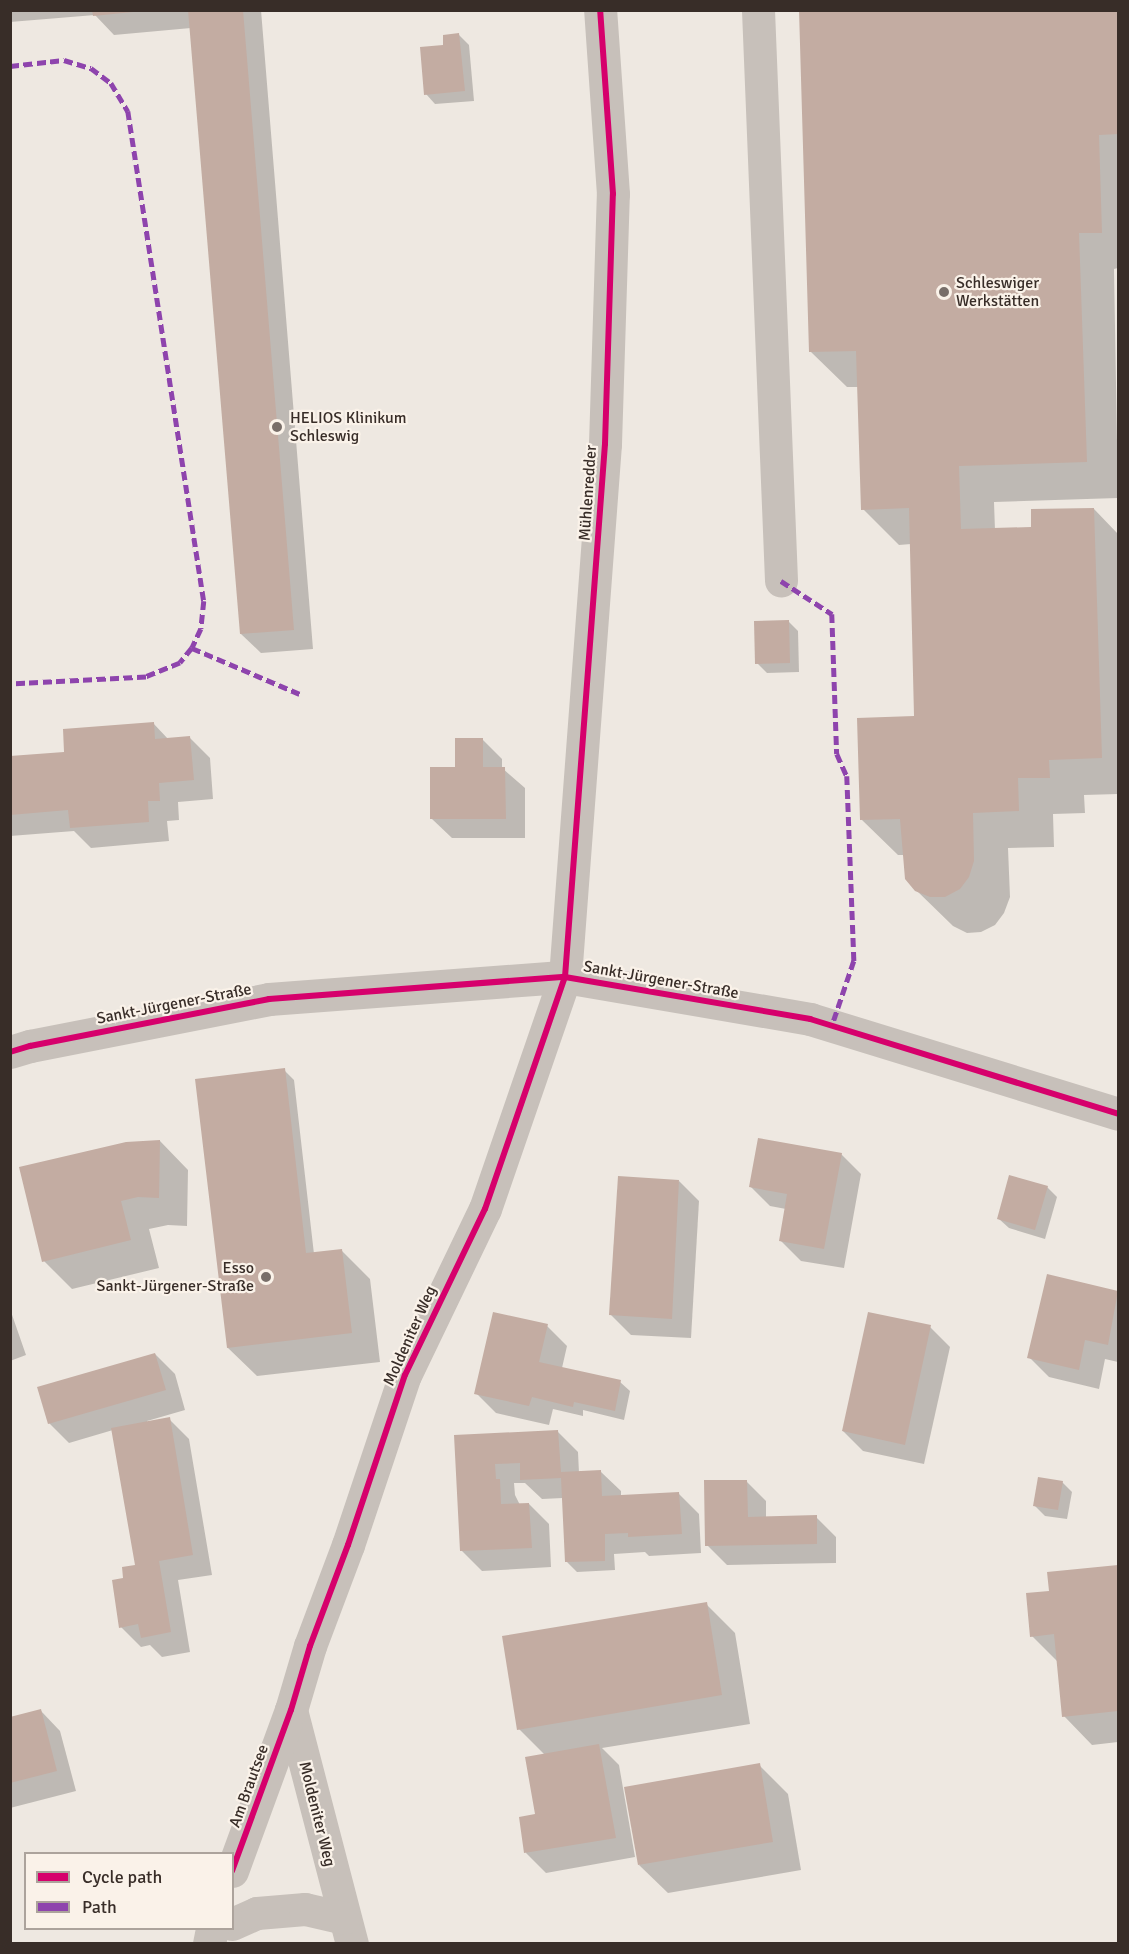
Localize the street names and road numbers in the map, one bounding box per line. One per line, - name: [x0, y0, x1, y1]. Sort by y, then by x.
- street label: Mühlenredder: [575, 444, 601, 542]
- street label: Sankt-Jürgener-Straße: [582, 957, 740, 1003]
- street label: Sankt-Jürgener-Straße: [95, 980, 253, 1028]
- street label: Moldeniter Weg: [379, 1283, 441, 1389]
- street label: Am Brautsee: [225, 1742, 273, 1830]
- street label: Moldeniter Weg: [295, 1759, 339, 1869]

